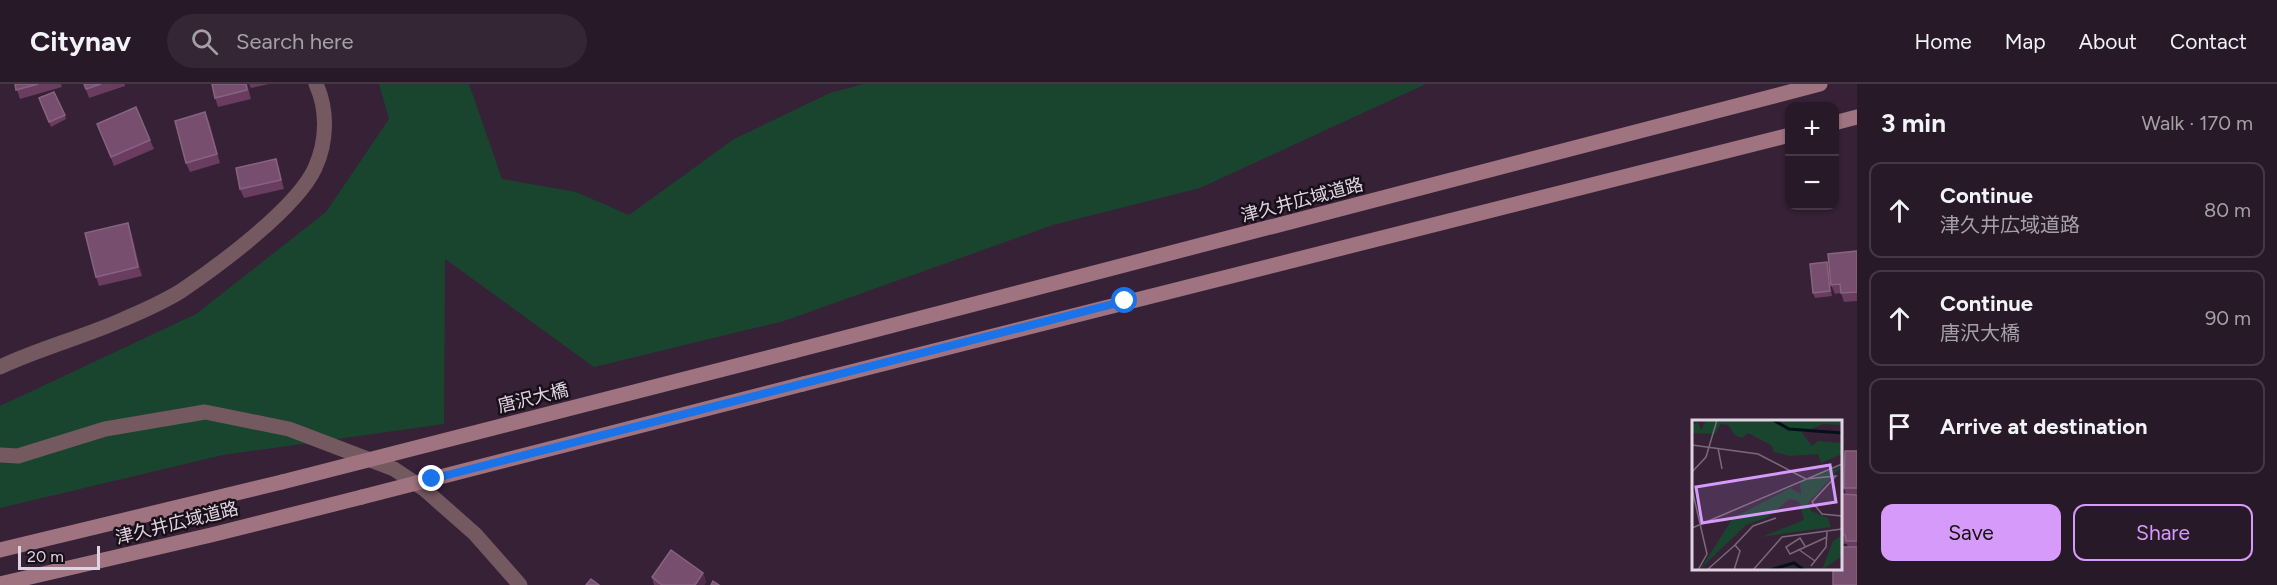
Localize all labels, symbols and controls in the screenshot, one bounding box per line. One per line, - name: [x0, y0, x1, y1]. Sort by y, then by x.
- search box: [167, 14, 587, 68]
- text: Citynav: [30, 24, 131, 58]
- icon: search: [188, 25, 221, 58]
- text: Search here: [236, 28, 354, 55]
- text: Home: [1915, 29, 1972, 54]
- text: Map: [2005, 29, 2046, 54]
- text: About: [2079, 29, 2137, 54]
- text: Contact: [2170, 29, 2247, 54]
- map controls: [1785, 102, 1839, 210]
- button: +: [1785, 102, 1839, 156]
- text: 3 min: [1881, 107, 1946, 139]
- text: Walk · 170 m: [2142, 111, 2253, 135]
- button: −: [1785, 156, 1839, 210]
- street label: 津久井広域道路: [1238, 173, 1366, 227]
- text: Continue: [1940, 182, 2033, 209]
- icon: ahead: [1883, 194, 1916, 227]
- text: 80 m: [2204, 198, 2251, 222]
- text: 津久井広域道路: [1940, 213, 2080, 237]
- route start: [1111, 287, 1137, 313]
- text: Continue: [1940, 290, 2033, 317]
- icon: ahead: [1883, 302, 1916, 335]
- text: 90 m: [2205, 306, 2251, 330]
- text: 唐沢大橋: [1940, 321, 2020, 345]
- street label: 唐沢大橋: [495, 379, 571, 417]
- icon: arrive: [1883, 410, 1916, 443]
- text: Arrive at destination: [1940, 413, 2148, 440]
- inset map: [1692, 420, 1842, 570]
- route end: [418, 465, 444, 491]
- street label: 津久井広域道路: [113, 497, 241, 549]
- button: Save: [1881, 504, 2061, 561]
- button: Share: [2073, 504, 2253, 561]
- scale bar: [18, 543, 100, 570]
- text: 20 m: [27, 547, 64, 566]

